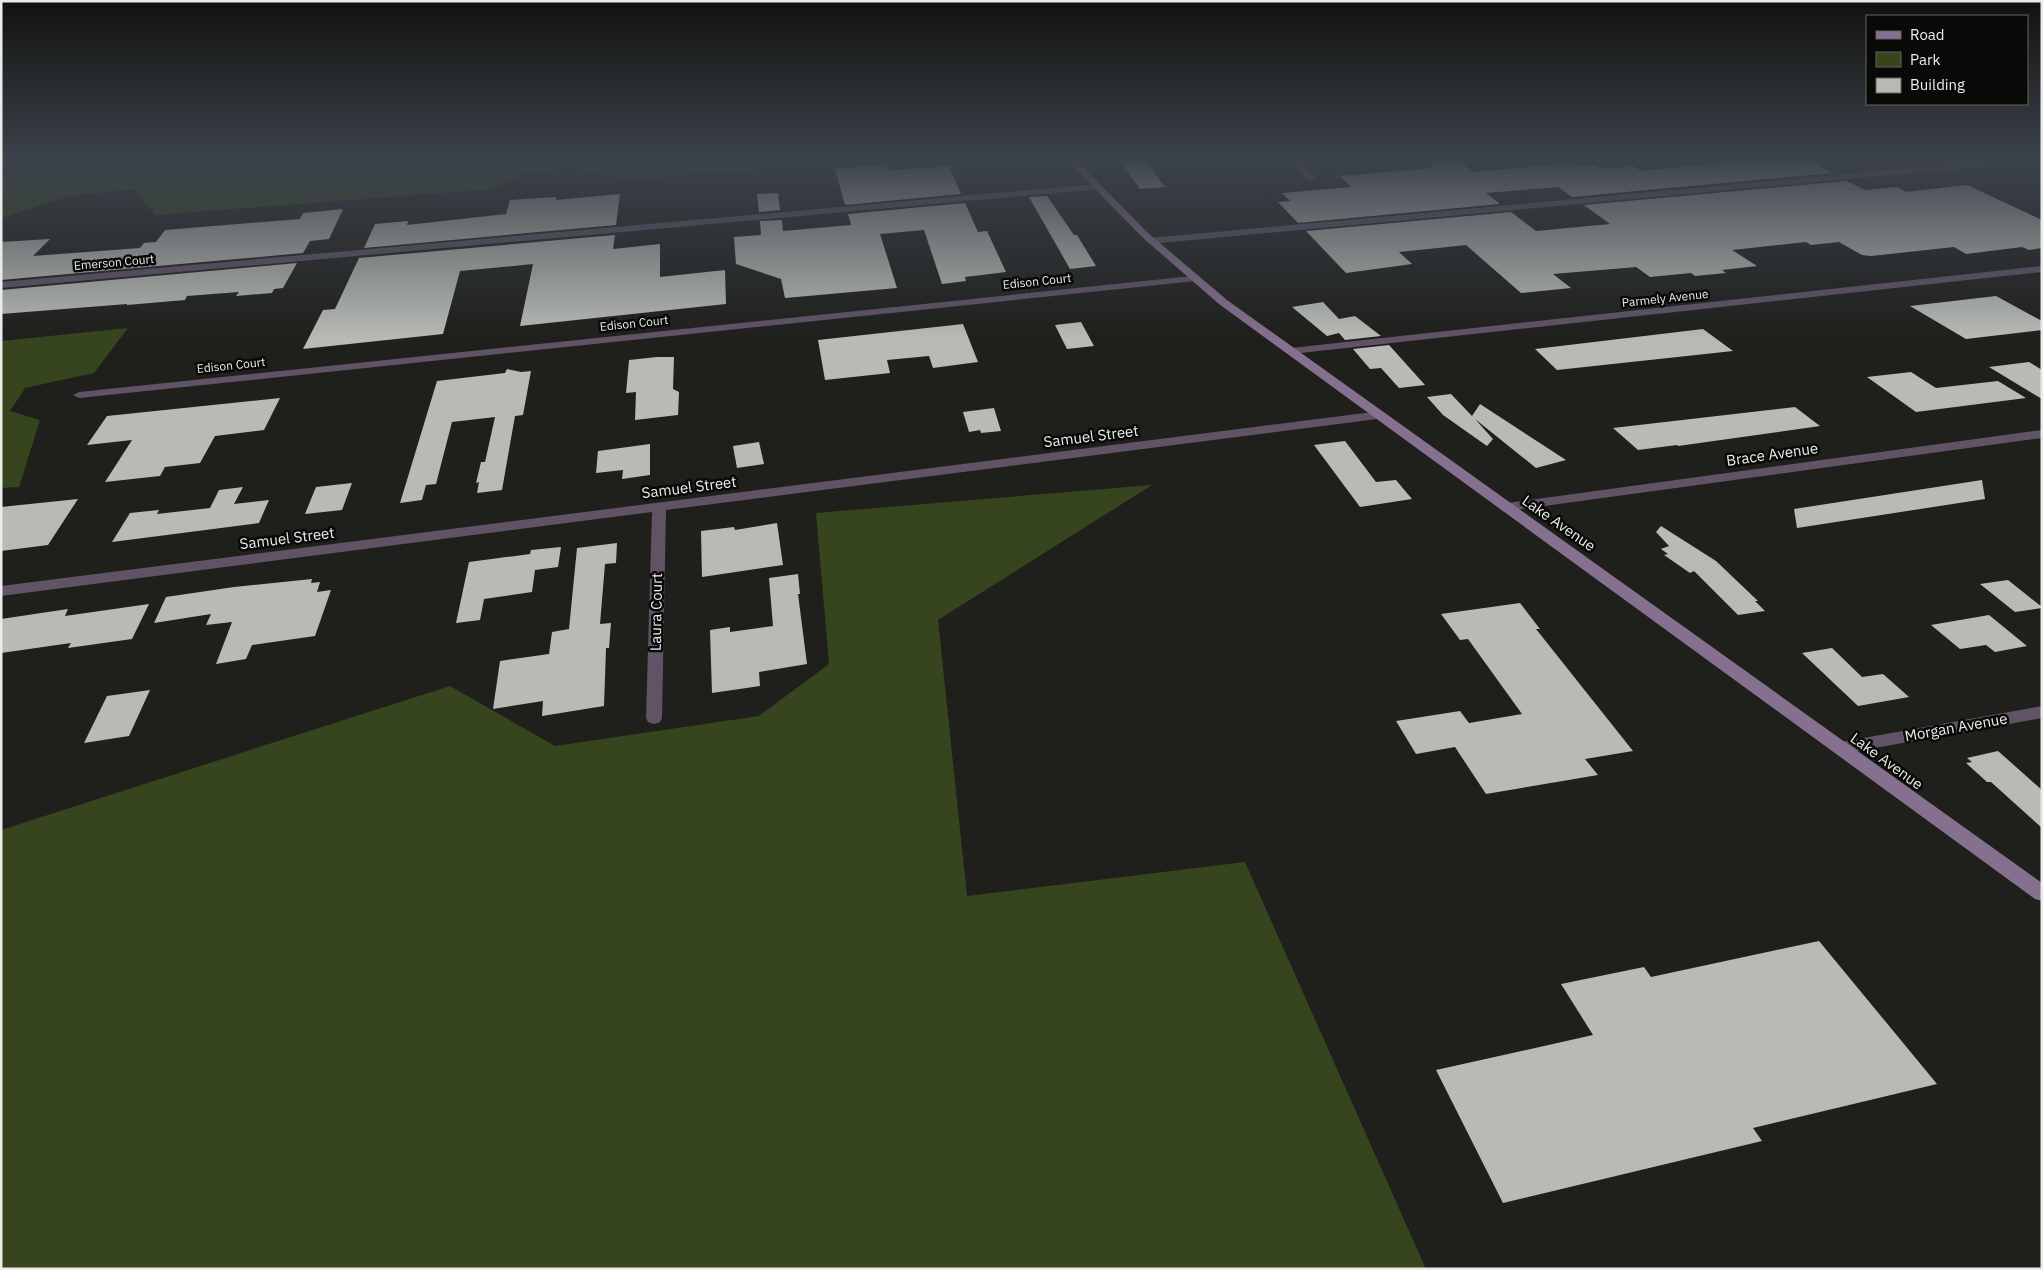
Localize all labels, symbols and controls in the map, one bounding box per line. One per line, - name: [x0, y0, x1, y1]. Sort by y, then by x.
- legend: [1866, 15, 2028, 105]
- text: Road: [1910, 25, 1945, 44]
- text: Park: [1910, 50, 1940, 69]
- text: Building: [1910, 75, 1965, 94]
- street label: Emerson Court: [73, 251, 155, 273]
- street label: Edison Court: [1002, 270, 1072, 292]
- street label: Parmely Avenue: [1621, 286, 1709, 310]
- street label: Edison Court: [599, 312, 669, 334]
- street label: Edison Court: [196, 354, 266, 376]
- street label: Samuel Street: [1043, 421, 1139, 451]
- street label: Brace Avenue: [1725, 438, 1819, 470]
- street label: Samuel Street: [641, 472, 737, 502]
- street label: Lake Avenue: [1519, 491, 1599, 555]
- street label: Samuel Street: [239, 523, 335, 553]
- street label: Laura Court: [646, 573, 666, 651]
- street label: Morgan Avenue: [1903, 709, 2009, 745]
- street label: Lake Avenue: [1847, 728, 1927, 794]

